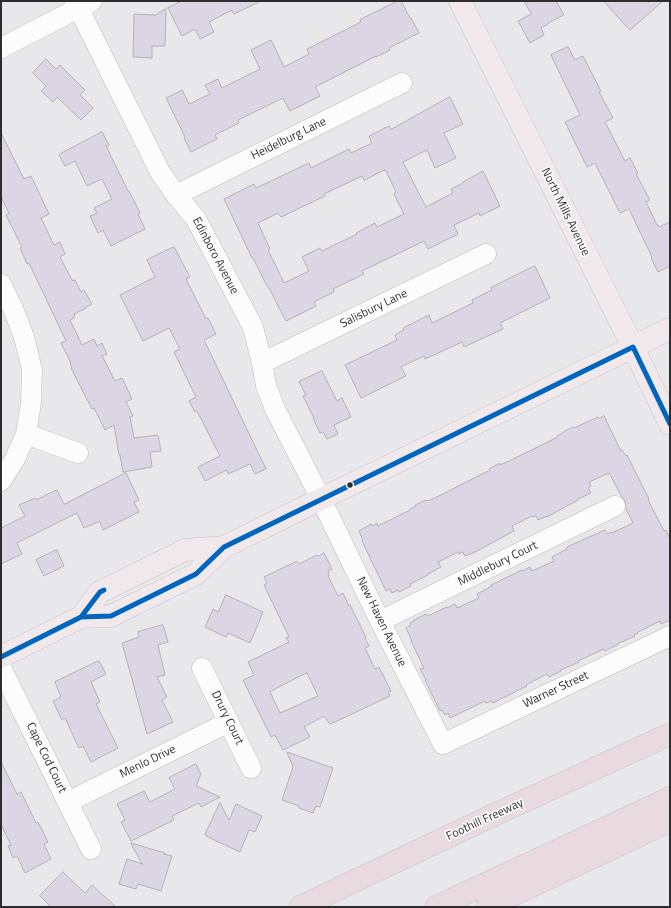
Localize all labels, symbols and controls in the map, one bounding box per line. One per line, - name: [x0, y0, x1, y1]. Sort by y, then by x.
- street label: Heidelburg Lane: [249, 115, 329, 163]
- street label: North Mills Avenue: [538, 166, 592, 258]
- street label: Edinboro Avenue: [189, 215, 241, 297]
- street label: Salisbury Lane: [338, 287, 410, 331]
- unlabelled marker: [345, 480, 355, 490]
- street label: Middlebury Court: [456, 538, 540, 590]
- street label: New Haven Avenue: [353, 575, 409, 669]
- street label: Warner Street: [521, 669, 591, 711]
- street label: Drury Court: [208, 689, 246, 747]
- street label: Cape Cod Court: [23, 720, 69, 796]
- street label: Menlo Drive: [118, 742, 178, 782]
- street label: Foothill Freeway: [444, 796, 526, 844]

